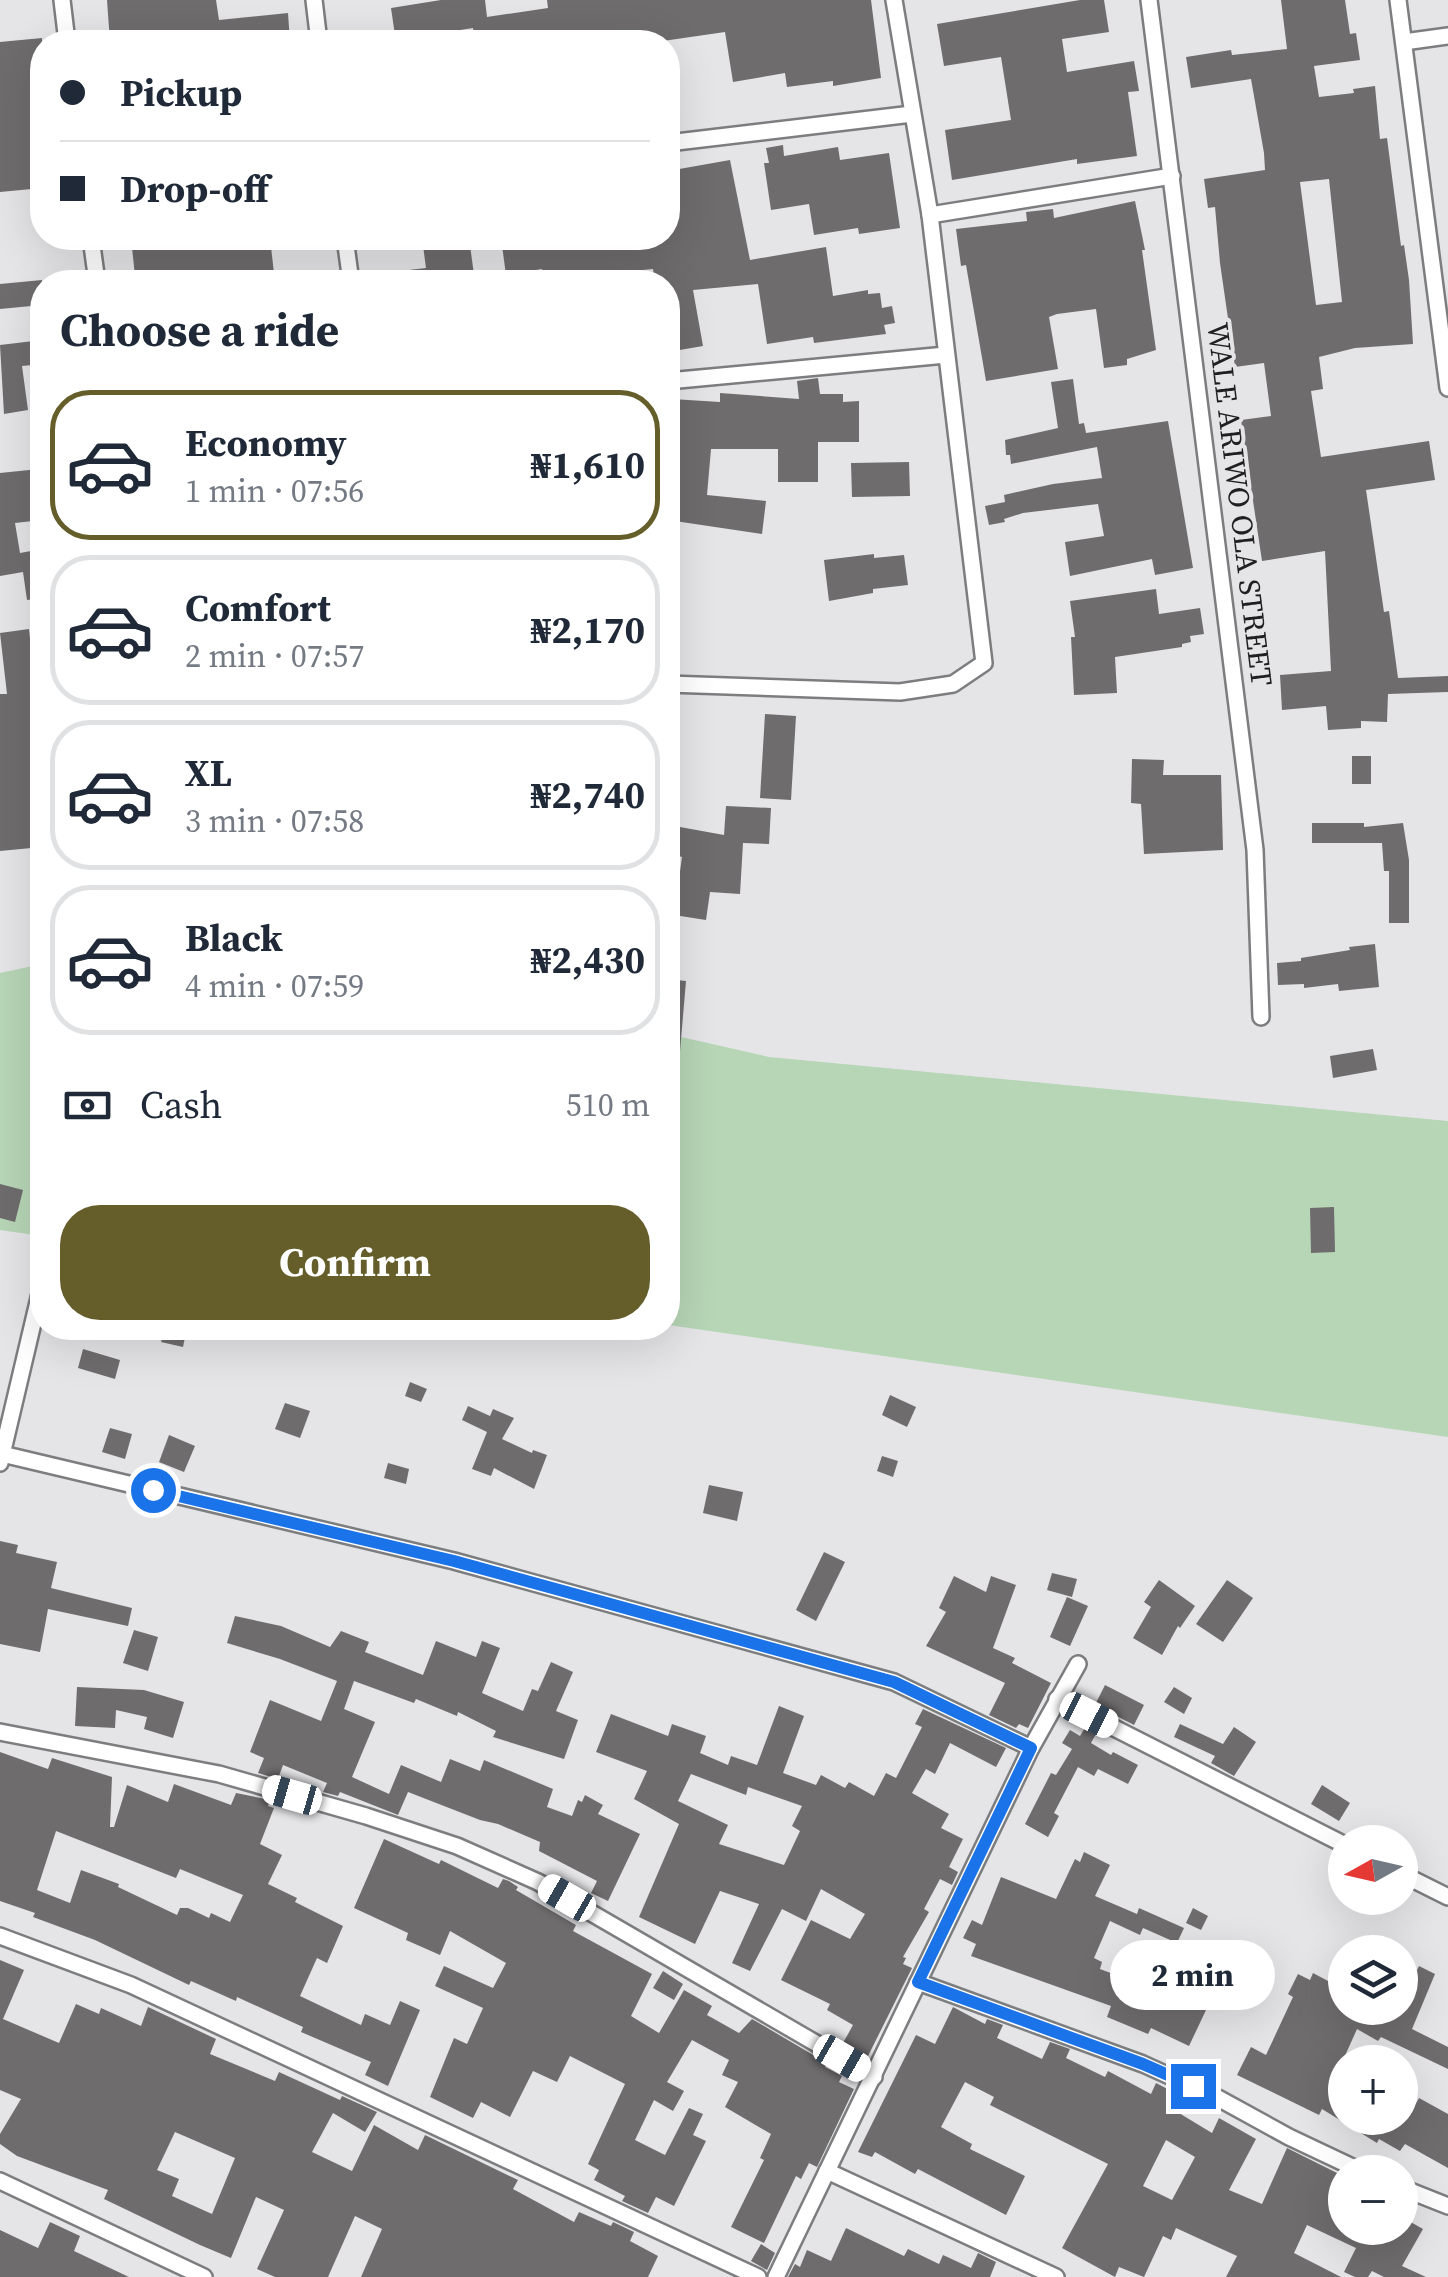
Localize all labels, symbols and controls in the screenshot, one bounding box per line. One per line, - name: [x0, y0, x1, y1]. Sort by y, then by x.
- text: Pickup: [120, 67, 242, 119]
- text: Drop-off: [120, 163, 269, 215]
- text: Choose a ride: [60, 299, 339, 361]
- street label: WALE ARIWO OLA STREET: [1197, 320, 1283, 688]
- text: Economy: [185, 417, 347, 469]
- icon: car: [65, 420, 155, 510]
- text: ₦1,610: [531, 439, 645, 491]
- text: 1 min · 07:56: [185, 469, 364, 513]
- text: Comfort: [185, 582, 331, 634]
- icon: car: [65, 585, 155, 675]
- text: ₦2,170: [531, 604, 645, 656]
- text: 2 min · 07:57: [185, 634, 364, 678]
- text: XL: [185, 747, 232, 799]
- icon: car: [65, 750, 155, 840]
- text: ₦2,740: [531, 769, 645, 821]
- text: 3 min · 07:58: [185, 799, 364, 843]
- text: Black: [185, 912, 283, 964]
- icon: car: [65, 915, 155, 1005]
- text: ₦2,430: [531, 934, 645, 986]
- text: 4 min · 07:59: [185, 964, 364, 1008]
- icon: cash: [60, 1078, 115, 1133]
- text: Cash: [140, 1079, 222, 1131]
- text: 510 m: [566, 1083, 650, 1127]
- button: Confirm: [60, 1205, 650, 1320]
- route start: [131, 1468, 176, 1513]
- car: [1055, 1688, 1123, 1742]
- car: [259, 1772, 325, 1818]
- north arrow: [1328, 1825, 1418, 1915]
- map controls: [1328, 1825, 1418, 2245]
- car: [534, 1870, 600, 1926]
- button: layers: [1328, 1935, 1418, 2025]
- callout: 2 min: [1110, 1941, 1276, 2011]
- text: 2 min: [1151, 1953, 1234, 1997]
- car: [809, 2030, 875, 2086]
- button: +: [1328, 2045, 1418, 2135]
- route end: [1171, 2064, 1216, 2109]
- button: −: [1328, 2155, 1418, 2245]

